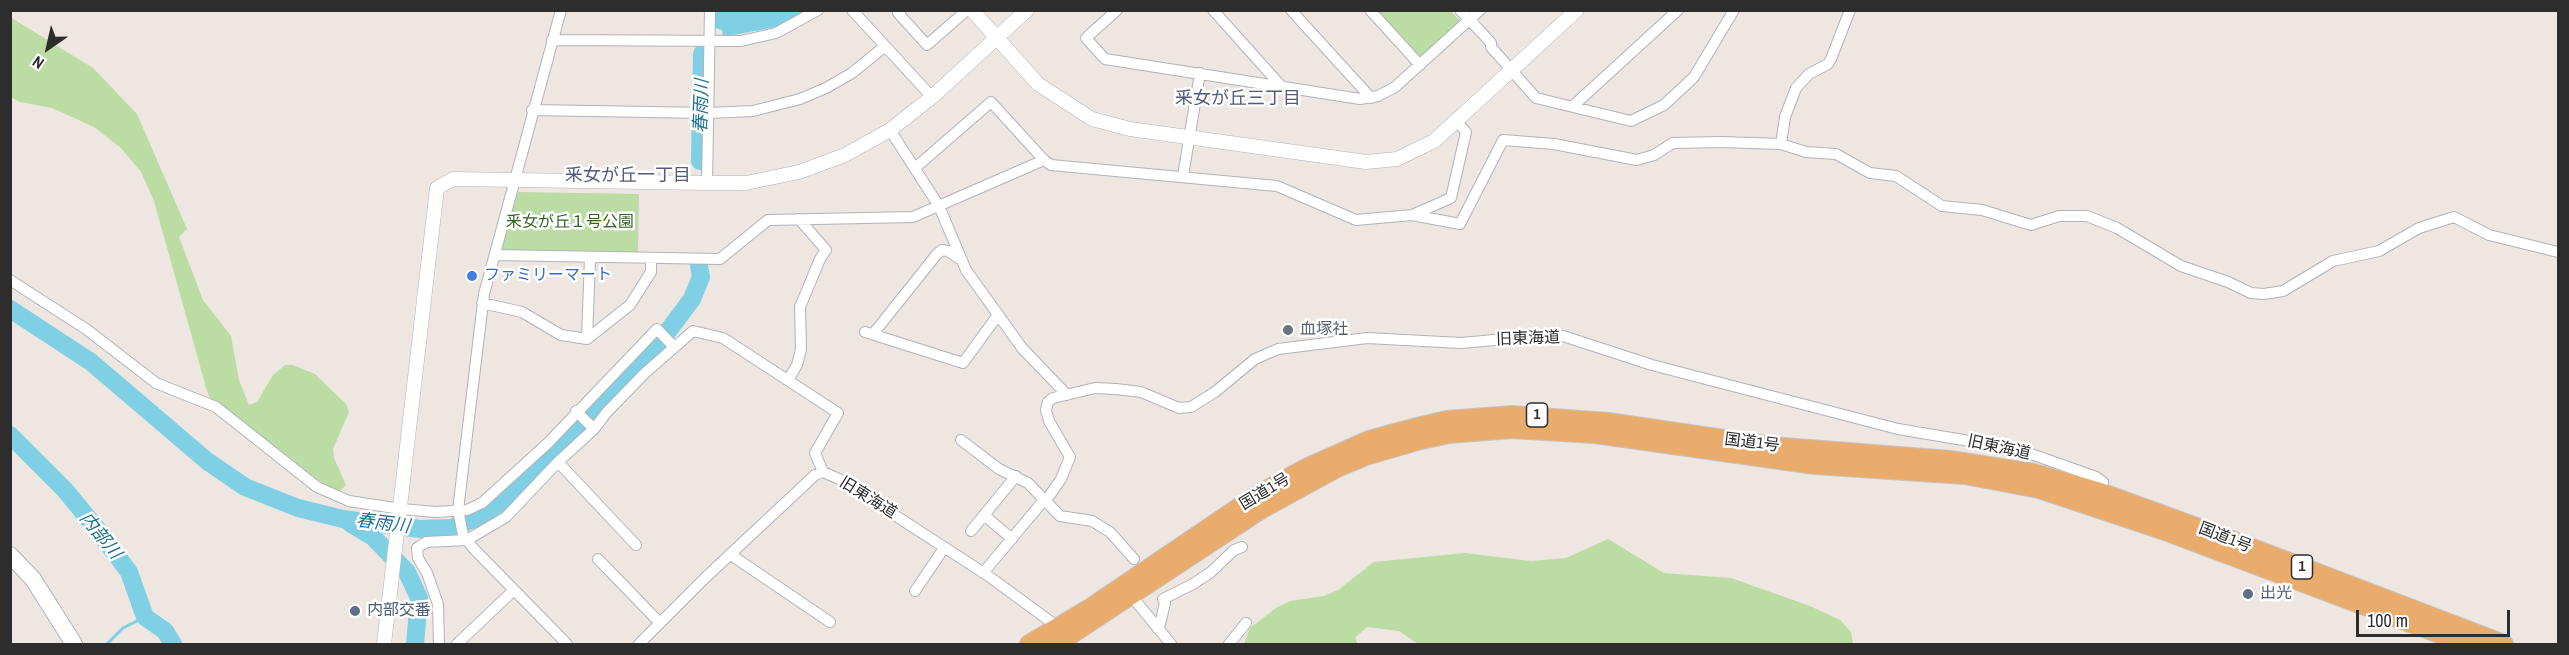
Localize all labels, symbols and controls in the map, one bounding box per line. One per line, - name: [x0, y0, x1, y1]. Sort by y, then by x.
- north arrow: [18, 18, 78, 78]
- text: N: [28, 51, 48, 75]
- water label: 春雨川: [690, 79, 714, 133]
- district label: 釆女が丘三丁目: [1175, 88, 1301, 110]
- district label: 釆女が丘一丁目: [565, 165, 691, 187]
- park label: 釆女が丘１号公園: [506, 213, 634, 233]
- place label: ファミリーマート: [484, 266, 612, 286]
- marker: ファミリーマート: [465, 269, 479, 283]
- place label: 血塚社: [1300, 320, 1348, 340]
- marker: 血塚社: [1281, 323, 1295, 337]
- street label: 旧東海道: [1496, 328, 1560, 350]
- road number: 1: [1526, 403, 1548, 427]
- street label: 国道1号: [1723, 430, 1781, 456]
- street label: 旧東海道: [1966, 432, 2032, 464]
- street label: 国道1号: [1236, 470, 1294, 514]
- street label: 旧東海道: [836, 473, 900, 523]
- water label: 内部川: [75, 508, 125, 564]
- water label: 春雨川: [355, 510, 411, 538]
- street label: 国道1号: [2196, 519, 2254, 557]
- road number: 1: [2292, 555, 2312, 579]
- place label: 出光: [2260, 584, 2292, 604]
- marker: 出光: [2241, 587, 2255, 601]
- scale bar: [2359, 598, 2514, 636]
- place label: 内部交番: [367, 601, 431, 621]
- marker: 内部交番: [348, 604, 362, 618]
- text: 100 m: [2367, 608, 2408, 633]

